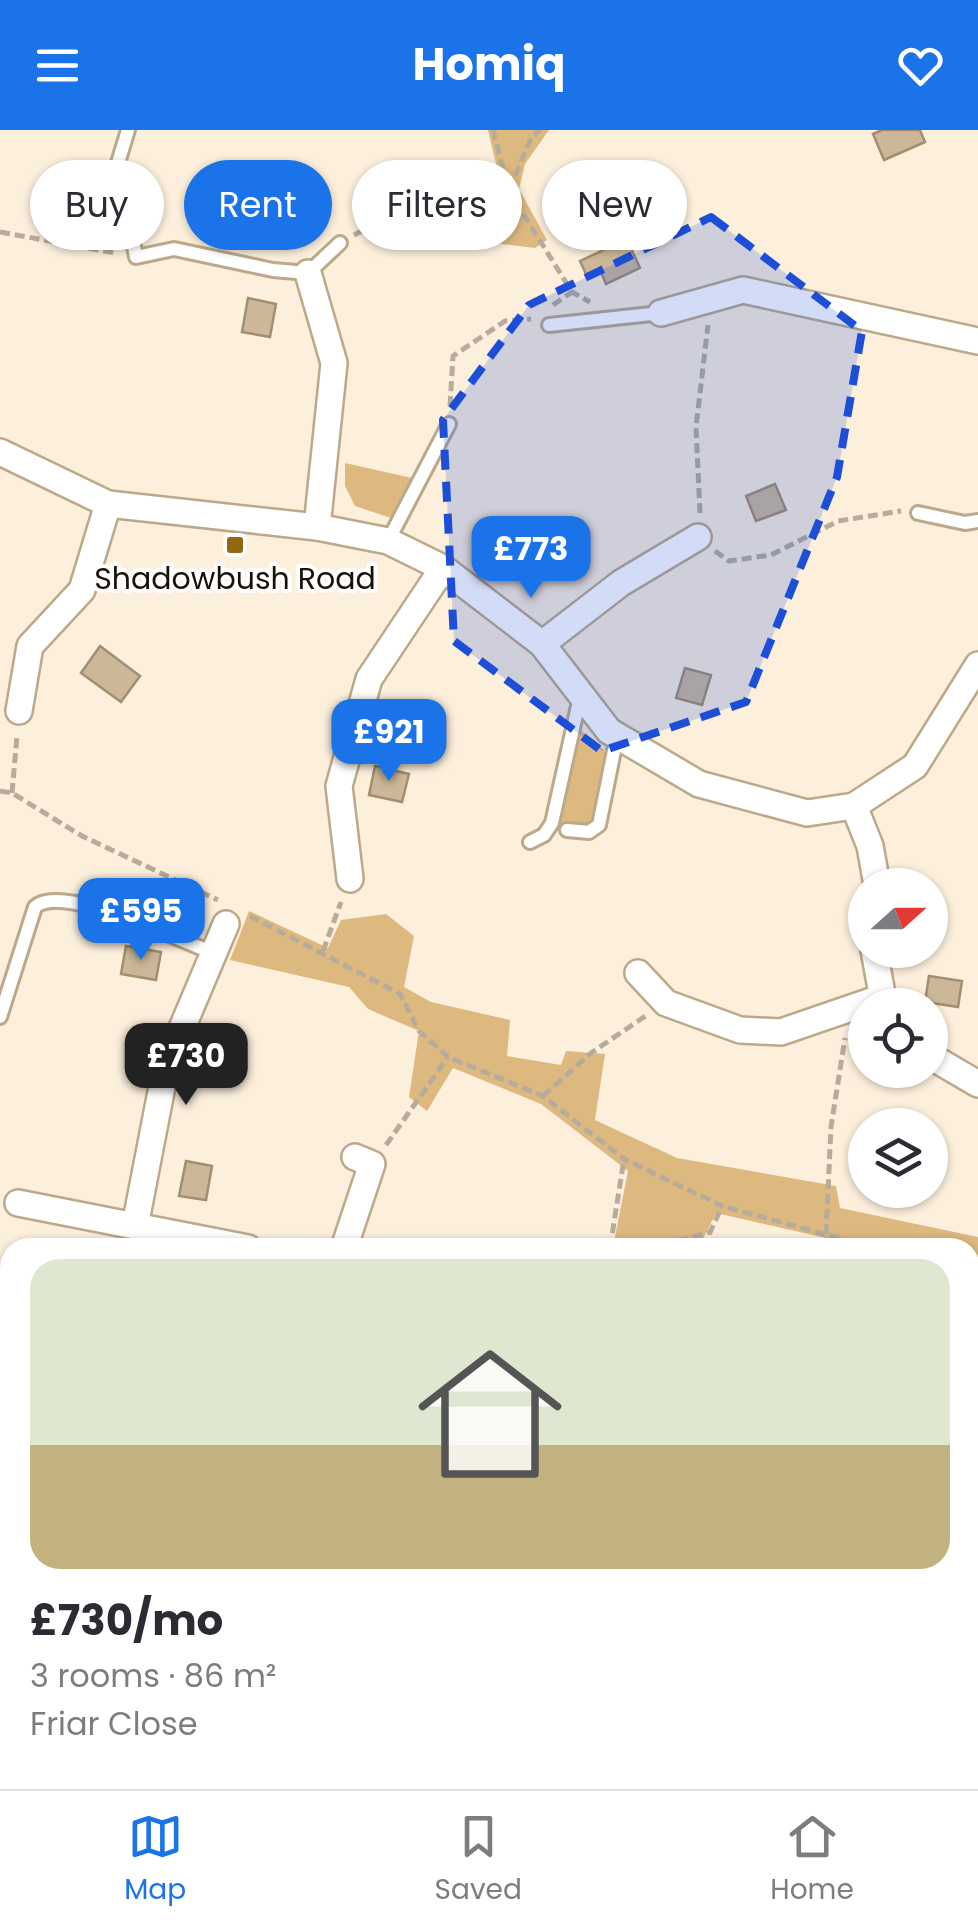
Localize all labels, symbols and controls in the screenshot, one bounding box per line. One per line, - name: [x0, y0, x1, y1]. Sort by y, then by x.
- text: Homiq: [412, 33, 566, 96]
- icon: menu: [30, 38, 85, 93]
- icon: heart: [893, 38, 948, 93]
- chip: Buy: [30, 160, 164, 250]
- chip: Rent: [184, 160, 332, 250]
- chip: Filters: [352, 160, 522, 250]
- chip: New: [542, 160, 687, 250]
- pin: £773: [472, 516, 590, 601]
- text: £773: [494, 526, 568, 571]
- marker: Shadowbush Road: [224, 534, 246, 556]
- place label: Shadowbush Road: [94, 557, 376, 600]
- pin: £921: [330, 699, 448, 784]
- text: £921: [353, 709, 425, 754]
- north arrow: [848, 868, 948, 968]
- map controls: [848, 868, 948, 1208]
- pin: £595: [82, 878, 200, 963]
- text: £595: [100, 888, 182, 933]
- button: locate: [848, 988, 948, 1088]
- pin: £730: [127, 1023, 245, 1108]
- text: £730: [147, 1033, 225, 1078]
- button: layers: [848, 1108, 948, 1208]
- icon: home: [400, 1324, 580, 1504]
- text: £730/mo: [30, 1591, 223, 1650]
- text: 3 rooms · 86 m²: [30, 1653, 276, 1698]
- text: Friar Close: [30, 1701, 198, 1746]
- tab: Map: [124, 1809, 186, 1911]
- tab: Saved: [435, 1809, 522, 1911]
- tab: Home: [770, 1809, 854, 1911]

